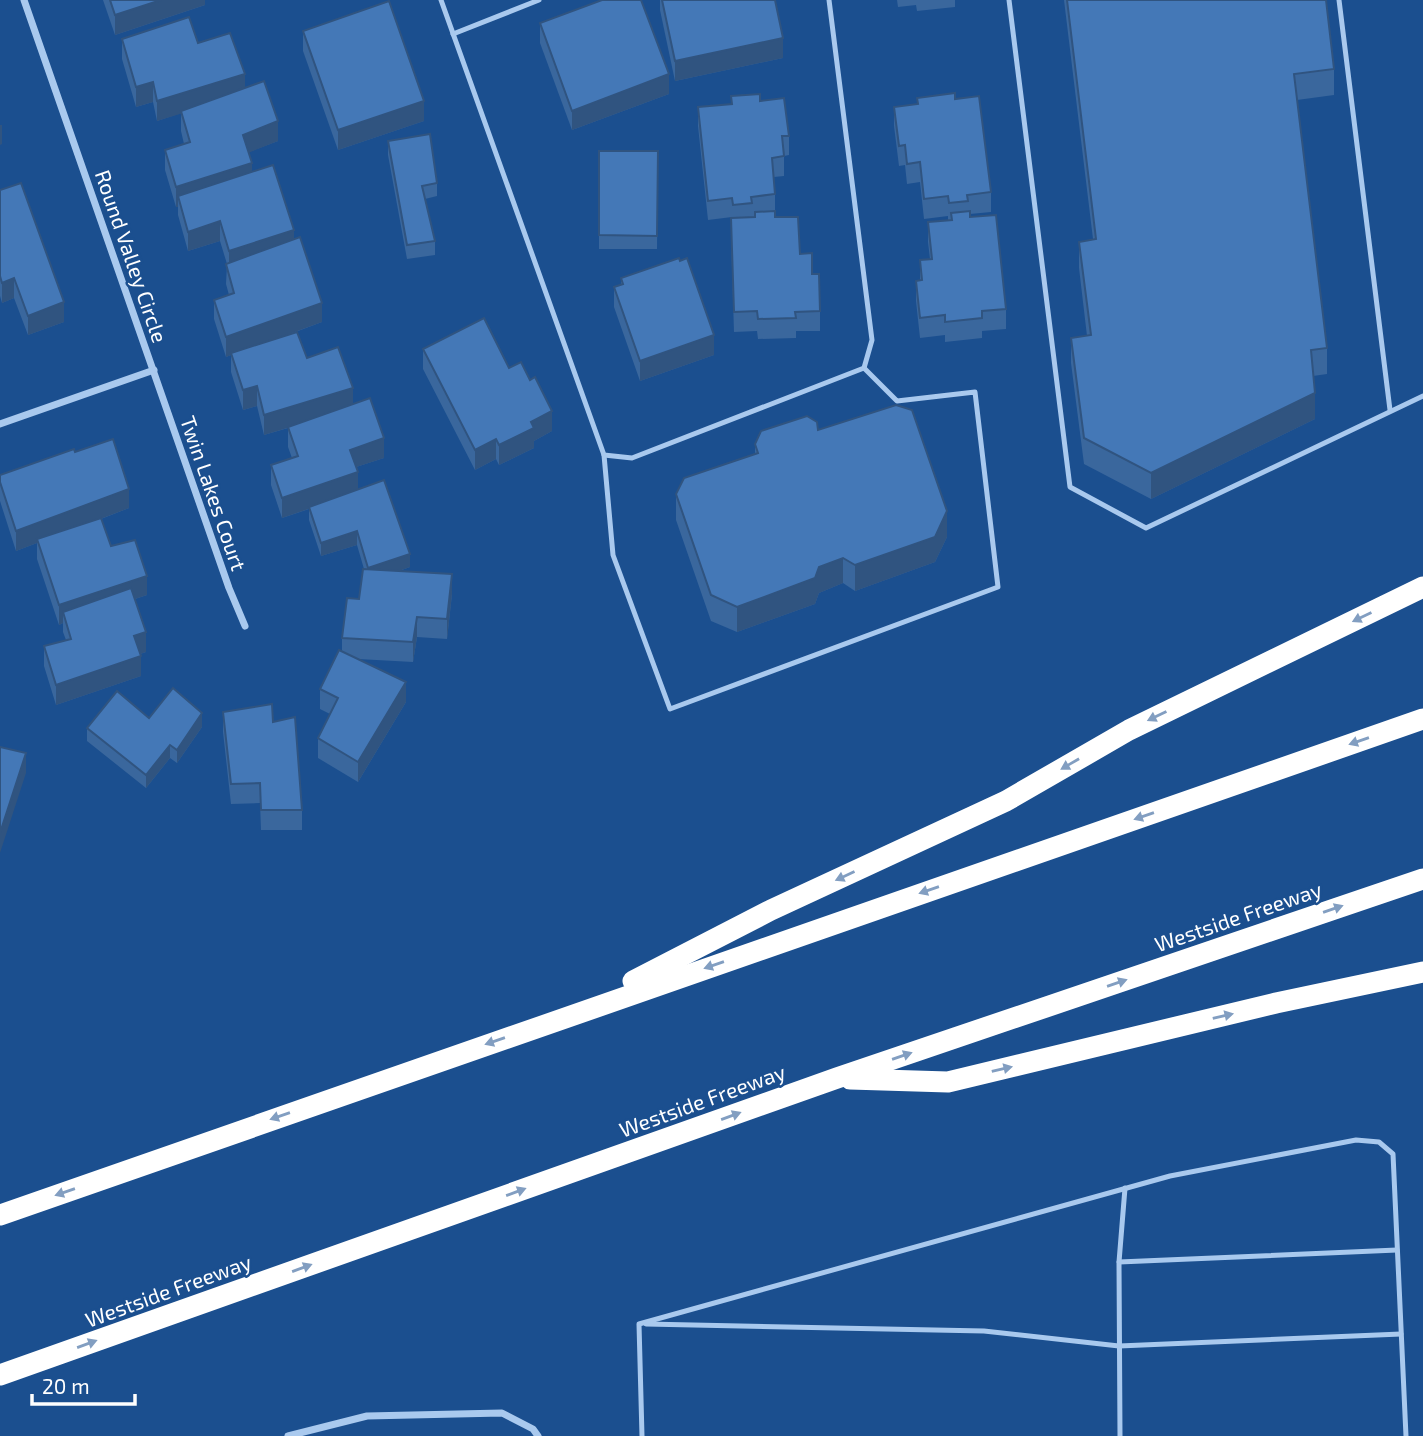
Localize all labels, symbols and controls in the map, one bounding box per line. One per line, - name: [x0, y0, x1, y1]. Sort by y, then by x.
- street label: Round Valley Circle: [91, 166, 173, 346]
- street label: Twin Lakes Court: [176, 412, 252, 574]
- one-way arrow: [1352, 611, 1372, 623]
- one-way arrow: [1147, 711, 1167, 722]
- one-way arrow: [1348, 736, 1369, 747]
- one-way arrow: [1061, 758, 1080, 770]
- one-way arrow: [1133, 811, 1154, 822]
- one-way arrow: [835, 870, 855, 882]
- street label: Westside Freeway: [1151, 876, 1325, 956]
- one-way arrow: [918, 885, 939, 896]
- one-way arrow: [1322, 903, 1343, 914]
- one-way arrow: [703, 959, 724, 970]
- one-way arrow: [1107, 977, 1128, 988]
- one-way arrow: [1212, 1010, 1234, 1021]
- one-way arrow: [484, 1036, 505, 1047]
- one-way arrow: [892, 1050, 913, 1061]
- street label: Westside Freeway: [616, 1058, 788, 1142]
- one-way arrow: [991, 1063, 1013, 1074]
- one-way arrow: [720, 1110, 741, 1121]
- one-way arrow: [269, 1111, 290, 1122]
- one-way arrow: [506, 1186, 527, 1197]
- one-way arrow: [55, 1187, 76, 1198]
- street label: Westside Freeway: [82, 1248, 254, 1332]
- one-way arrow: [291, 1262, 312, 1273]
- one-way arrow: [77, 1338, 98, 1349]
- scale bar: [32, 1362, 135, 1406]
- text: 20 m: [42, 1373, 90, 1398]

